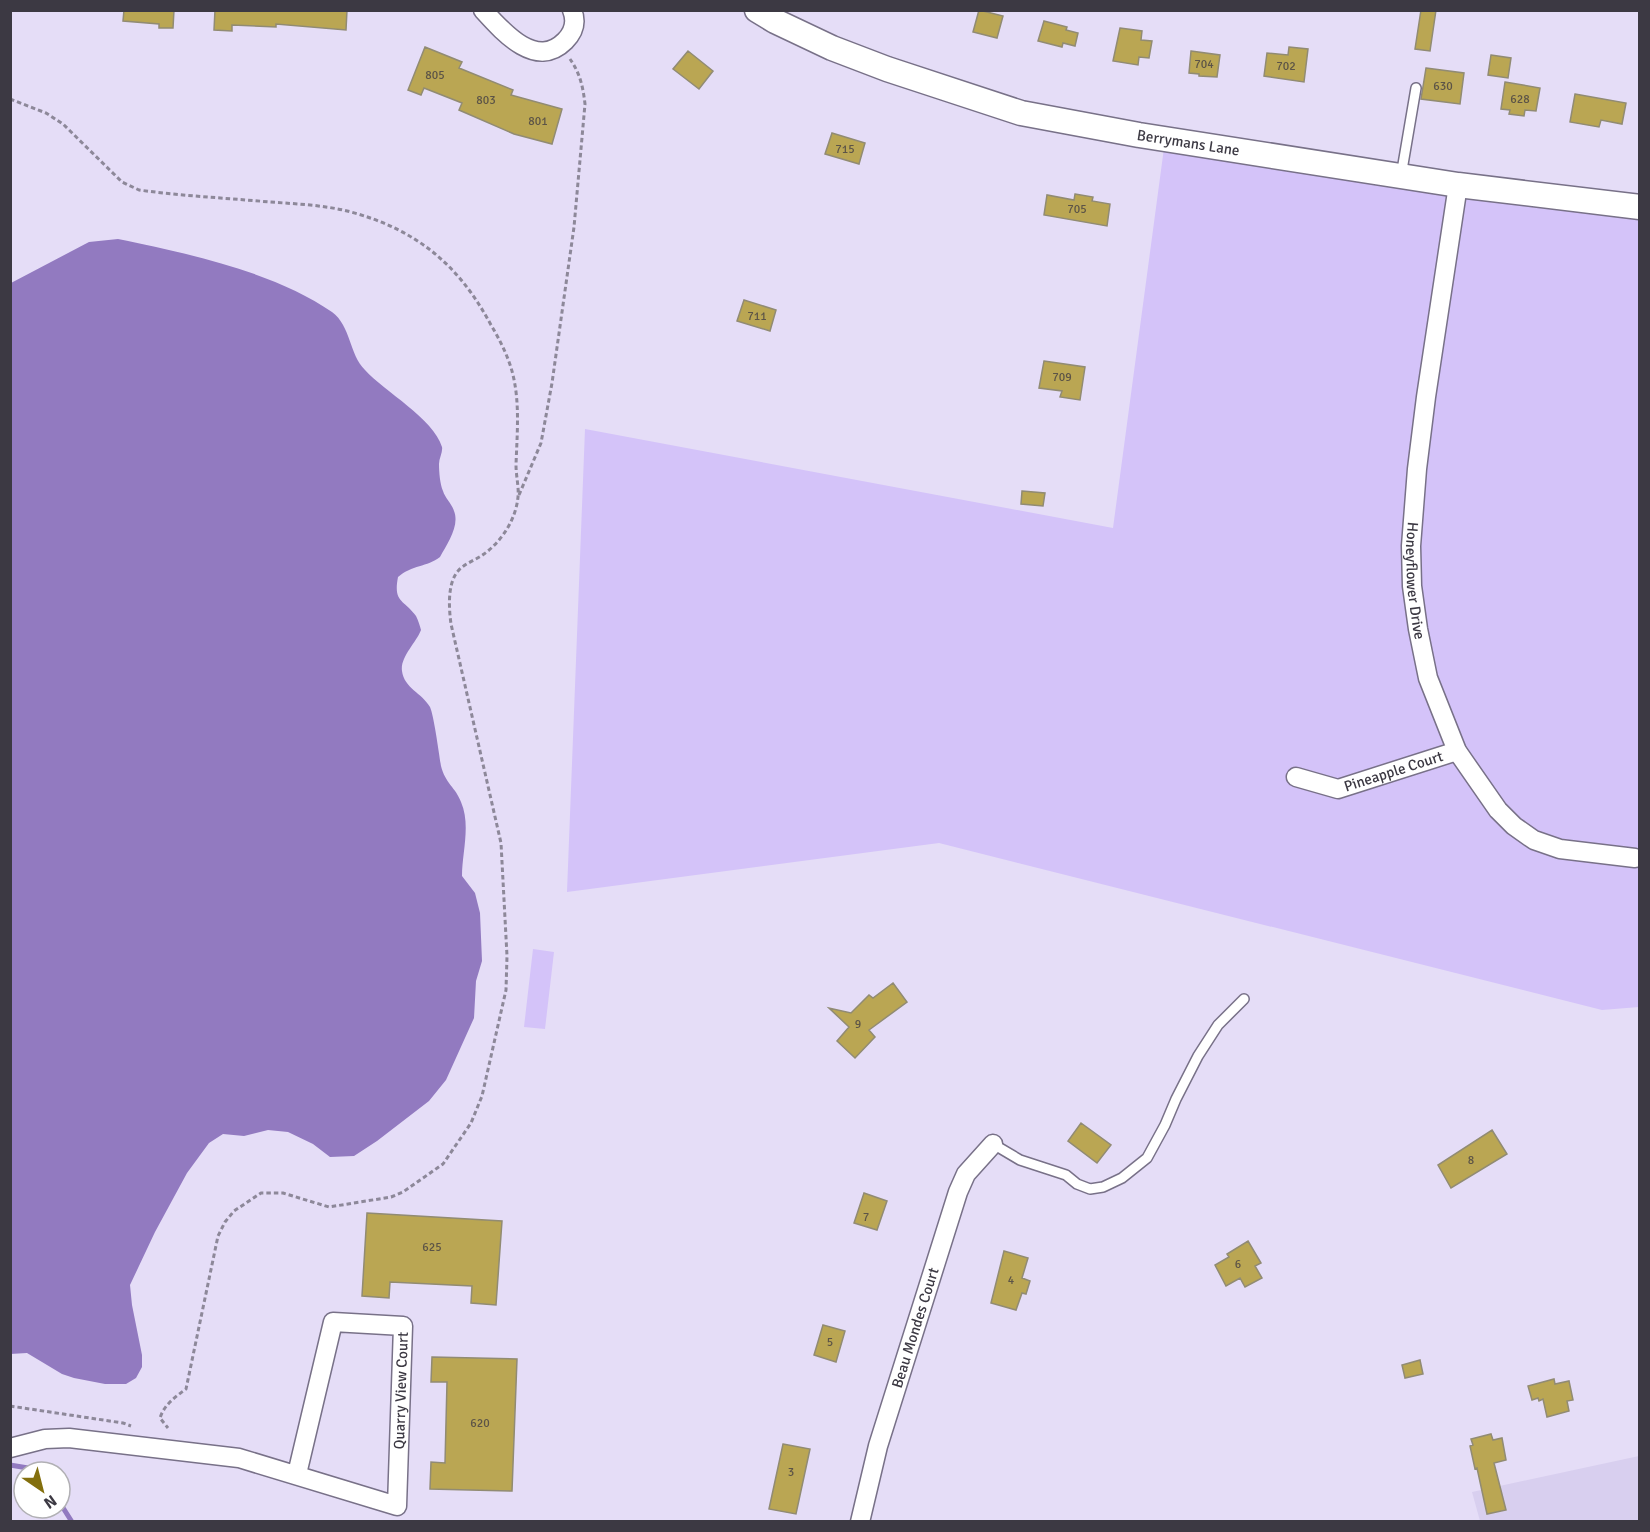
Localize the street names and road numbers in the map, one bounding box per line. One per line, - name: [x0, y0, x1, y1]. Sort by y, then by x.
- street label: Berrymans Lane: [1136, 126, 1241, 160]
- street label: Honeyflower Drive: [1402, 521, 1429, 641]
- street label: Pineapple Court: [1342, 747, 1445, 795]
- street label: Beau Mondes Court: [888, 1265, 943, 1390]
- street label: Quarry View Court: [390, 1331, 412, 1450]

